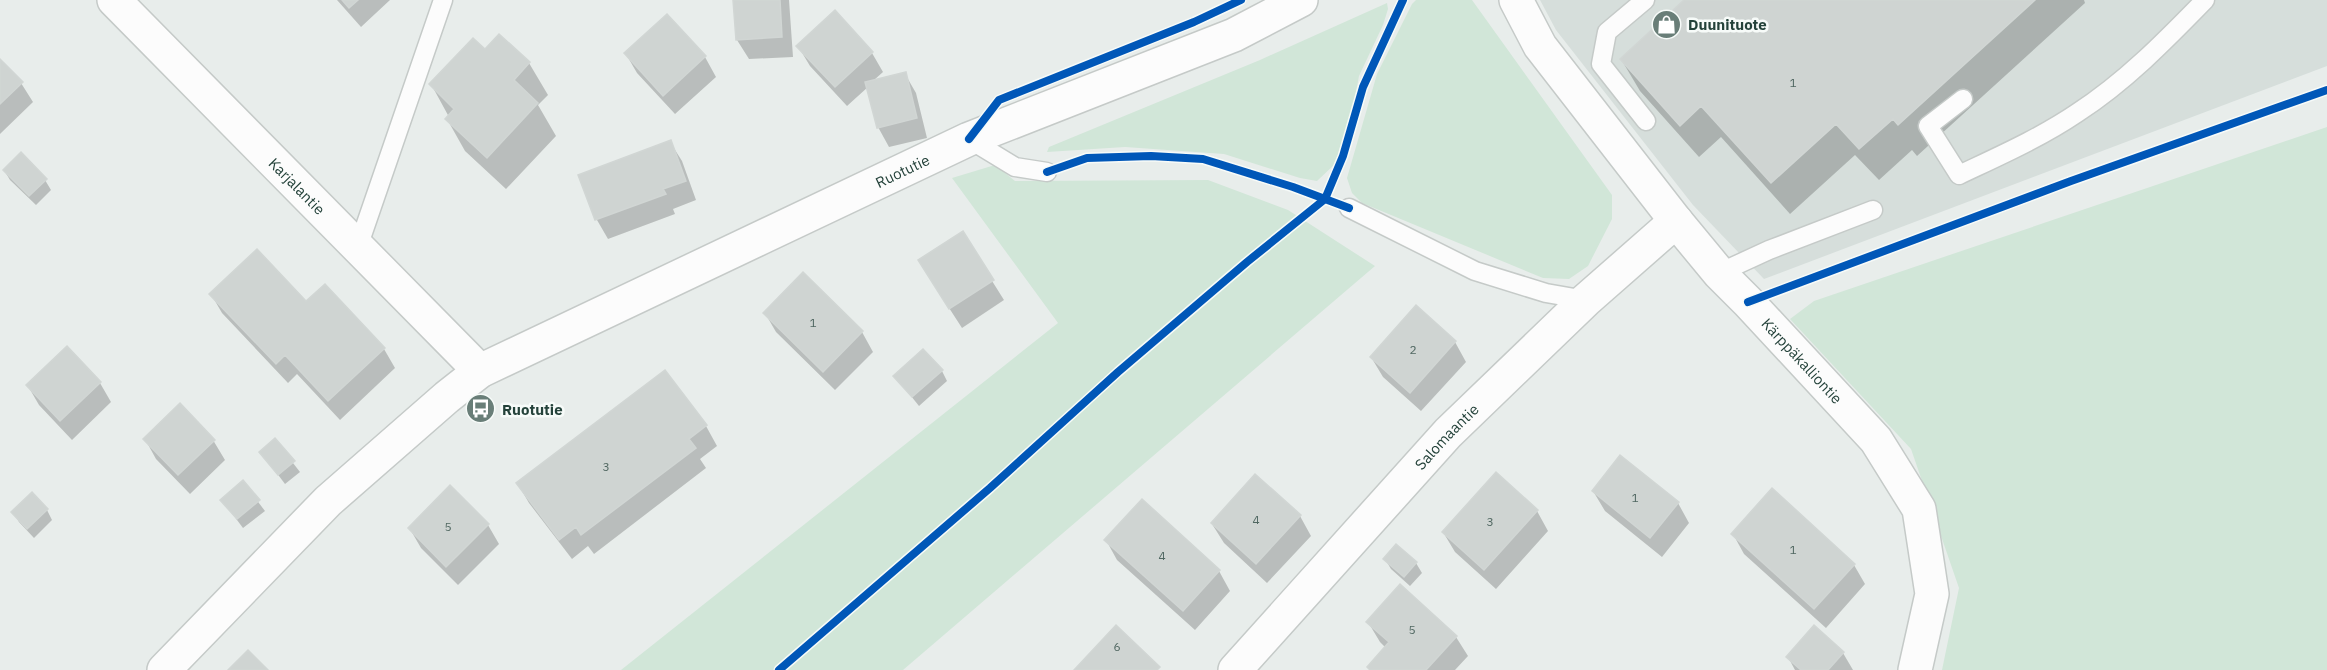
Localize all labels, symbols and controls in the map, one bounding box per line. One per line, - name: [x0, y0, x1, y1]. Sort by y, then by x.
- shop icon: Duunituote: [1651, 8, 1683, 40]
- place label: Duunituote: [1688, 15, 1767, 34]
- house number: 1: [1789, 75, 1797, 90]
- street label: Ruotutie: [872, 150, 932, 192]
- street label: Karjalantie: [265, 153, 330, 218]
- street label: Kärppäkalliontie: [1758, 314, 1847, 408]
- house number: 1: [809, 315, 817, 330]
- house number: 2: [1409, 342, 1417, 357]
- bus stop icon: Ruotutie: [465, 393, 497, 425]
- street label: Salomaantie: [1410, 399, 1482, 473]
- place label: Ruotutie: [502, 400, 563, 419]
- house number: 3: [602, 459, 610, 474]
- house number: 1: [1631, 490, 1639, 505]
- house number: 4: [1252, 512, 1260, 527]
- house number: 3: [1486, 514, 1494, 529]
- house number: 5: [444, 519, 452, 534]
- house number: 1: [1789, 542, 1797, 557]
- house number: 4: [1158, 548, 1166, 563]
- house number: 5: [1408, 622, 1416, 637]
- house number: 6: [1113, 639, 1121, 654]

